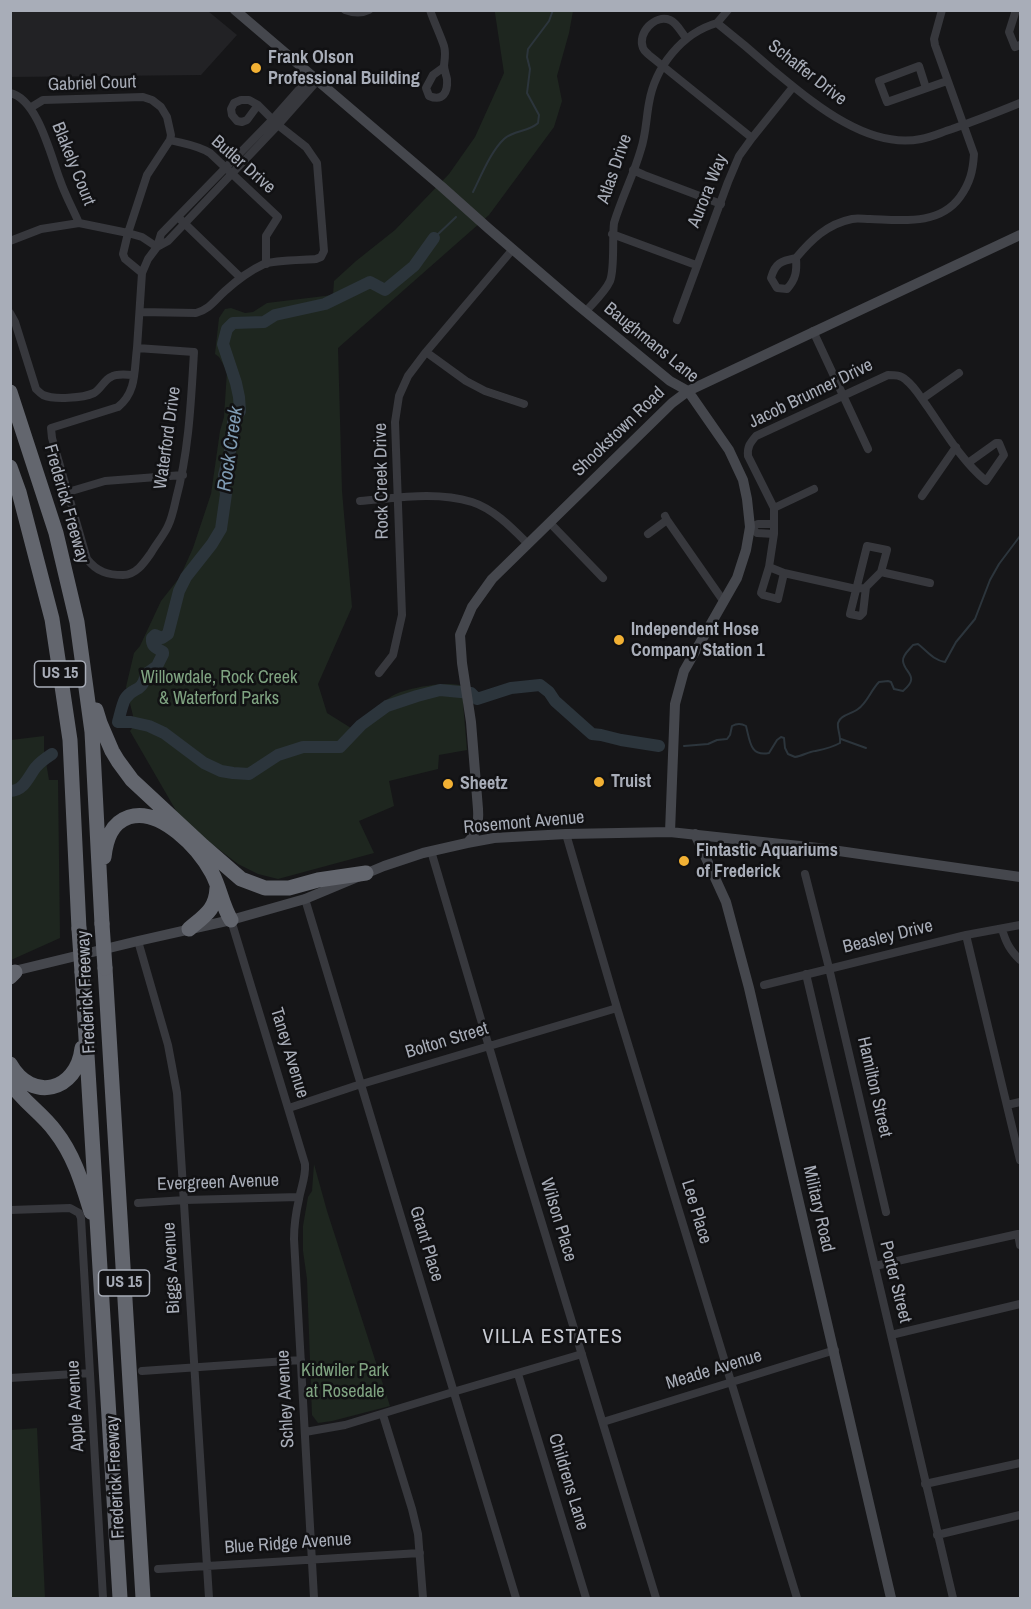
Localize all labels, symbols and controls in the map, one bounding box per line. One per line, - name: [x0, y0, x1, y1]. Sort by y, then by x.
- street label: Schaffer Drive: [763, 36, 851, 110]
- place label: Frank Olson Professional Building: [268, 47, 420, 90]
- marker: Frank Olson Professional Building: [249, 61, 263, 75]
- street label: Gabriel Court: [47, 72, 137, 96]
- street label: Blakely Court: [47, 119, 99, 209]
- street label: Butler Drive: [207, 131, 279, 199]
- street label: Atlas Drive: [593, 131, 637, 207]
- street label: Aurora Way: [683, 151, 733, 231]
- street label: Baughmans Lane: [599, 298, 703, 388]
- street label: Jacob Brunner Drive: [745, 355, 877, 433]
- street label: Shookstown Road: [568, 383, 670, 481]
- street label: Waterford Drive: [150, 385, 186, 491]
- water label: Rock Creek: [213, 405, 249, 493]
- street label: Rock Creek Drive: [370, 423, 394, 539]
- street label: Frederick Freeway: [39, 442, 93, 566]
- place label: Independent Hose Company Station 1: [631, 619, 765, 662]
- marker: Independent Hose Company Station 1: [612, 633, 626, 647]
- road number: US 15: [34, 661, 86, 687]
- park label: Willowdale, Rock Creek & Waterford Parks: [141, 667, 297, 710]
- place label: Truist: [611, 771, 651, 793]
- place label: Sheetz: [460, 773, 508, 795]
- marker: Truist: [592, 775, 606, 789]
- marker: Sheetz: [441, 777, 455, 791]
- street label: Rosemont Avenue: [463, 807, 585, 839]
- place label: Fintastic Aquariums of Frederick: [696, 840, 838, 882]
- marker: Fintastic Aquariums of Frederick: [677, 854, 691, 868]
- street label: Beasley Drive: [841, 915, 935, 959]
- street label: Frederick Freeway: [73, 930, 101, 1054]
- street label: Taney Avenue: [265, 1005, 313, 1101]
- street label: Bolton Street: [403, 1018, 491, 1064]
- street label: Hamilton Street: [852, 1035, 896, 1139]
- street label: Military Road: [798, 1164, 838, 1254]
- street label: Evergreen Avenue: [157, 1170, 279, 1196]
- street label: Wilson Place: [535, 1176, 581, 1264]
- street label: Lee Place: [676, 1177, 716, 1247]
- street label: Grant Place: [404, 1204, 448, 1284]
- street label: Biggs Avenue: [159, 1222, 185, 1314]
- street label: Porter Street: [874, 1239, 916, 1325]
- road number: US 15: [98, 1270, 150, 1296]
- district label: VILLA ESTATES: [482, 1326, 624, 1350]
- street label: Meade Avenue: [663, 1345, 765, 1395]
- street label: Schley Avenue: [273, 1349, 299, 1449]
- street label: Apple Avenue: [63, 1360, 89, 1452]
- park label: Kidwiler Park at Rosedale: [301, 1360, 389, 1402]
- street label: Frederick Freeway: [102, 1415, 130, 1539]
- street label: Childrens Lane: [543, 1431, 593, 1533]
- street label: Blue Ridge Avenue: [224, 1529, 352, 1559]

